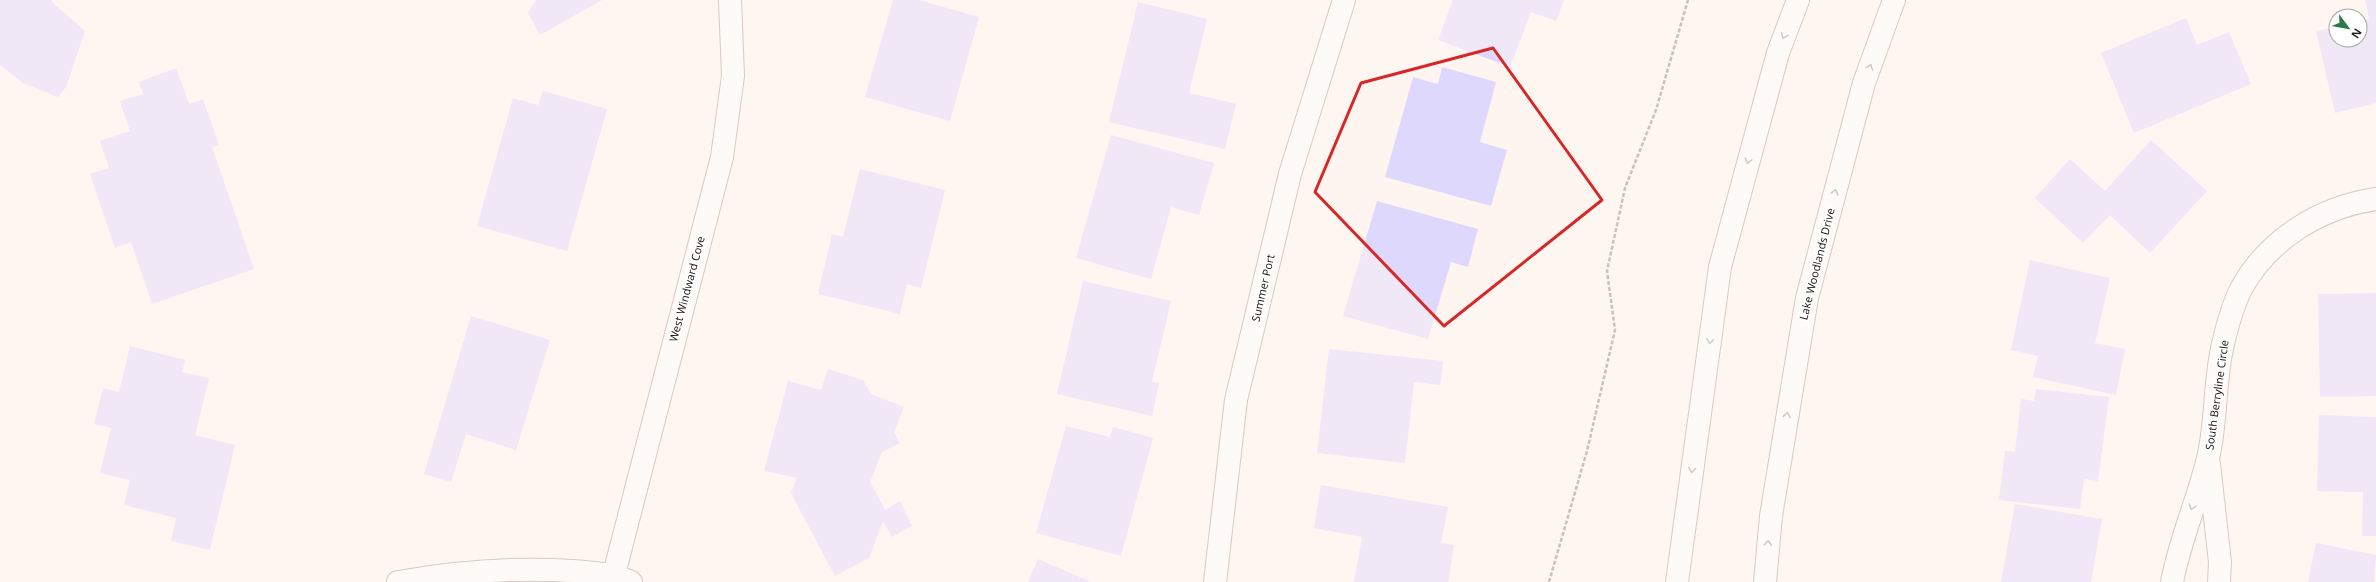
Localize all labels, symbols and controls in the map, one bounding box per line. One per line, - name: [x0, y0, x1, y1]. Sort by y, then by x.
- north arrow: [2328, 8, 2368, 48]
- text: N: [2348, 26, 2366, 41]
- one-way arrow: [1781, 33, 1789, 40]
- one-way arrow: [1866, 63, 1874, 70]
- one-way arrow: [1745, 158, 1753, 165]
- one-way arrow: [1830, 189, 1839, 196]
- street label: Lake Woodlands Drive: [1795, 206, 1838, 321]
- street label: West Windward Cove: [665, 234, 708, 343]
- street label: Summer Port: [1247, 253, 1278, 323]
- one-way arrow: [1706, 338, 1715, 344]
- street label: South Berryline Circle: [2201, 339, 2232, 451]
- one-way arrow: [1783, 412, 1791, 418]
- one-way arrow: [1688, 467, 1697, 473]
- one-way arrow: [2188, 504, 2197, 511]
- one-way arrow: [1764, 540, 1773, 546]

